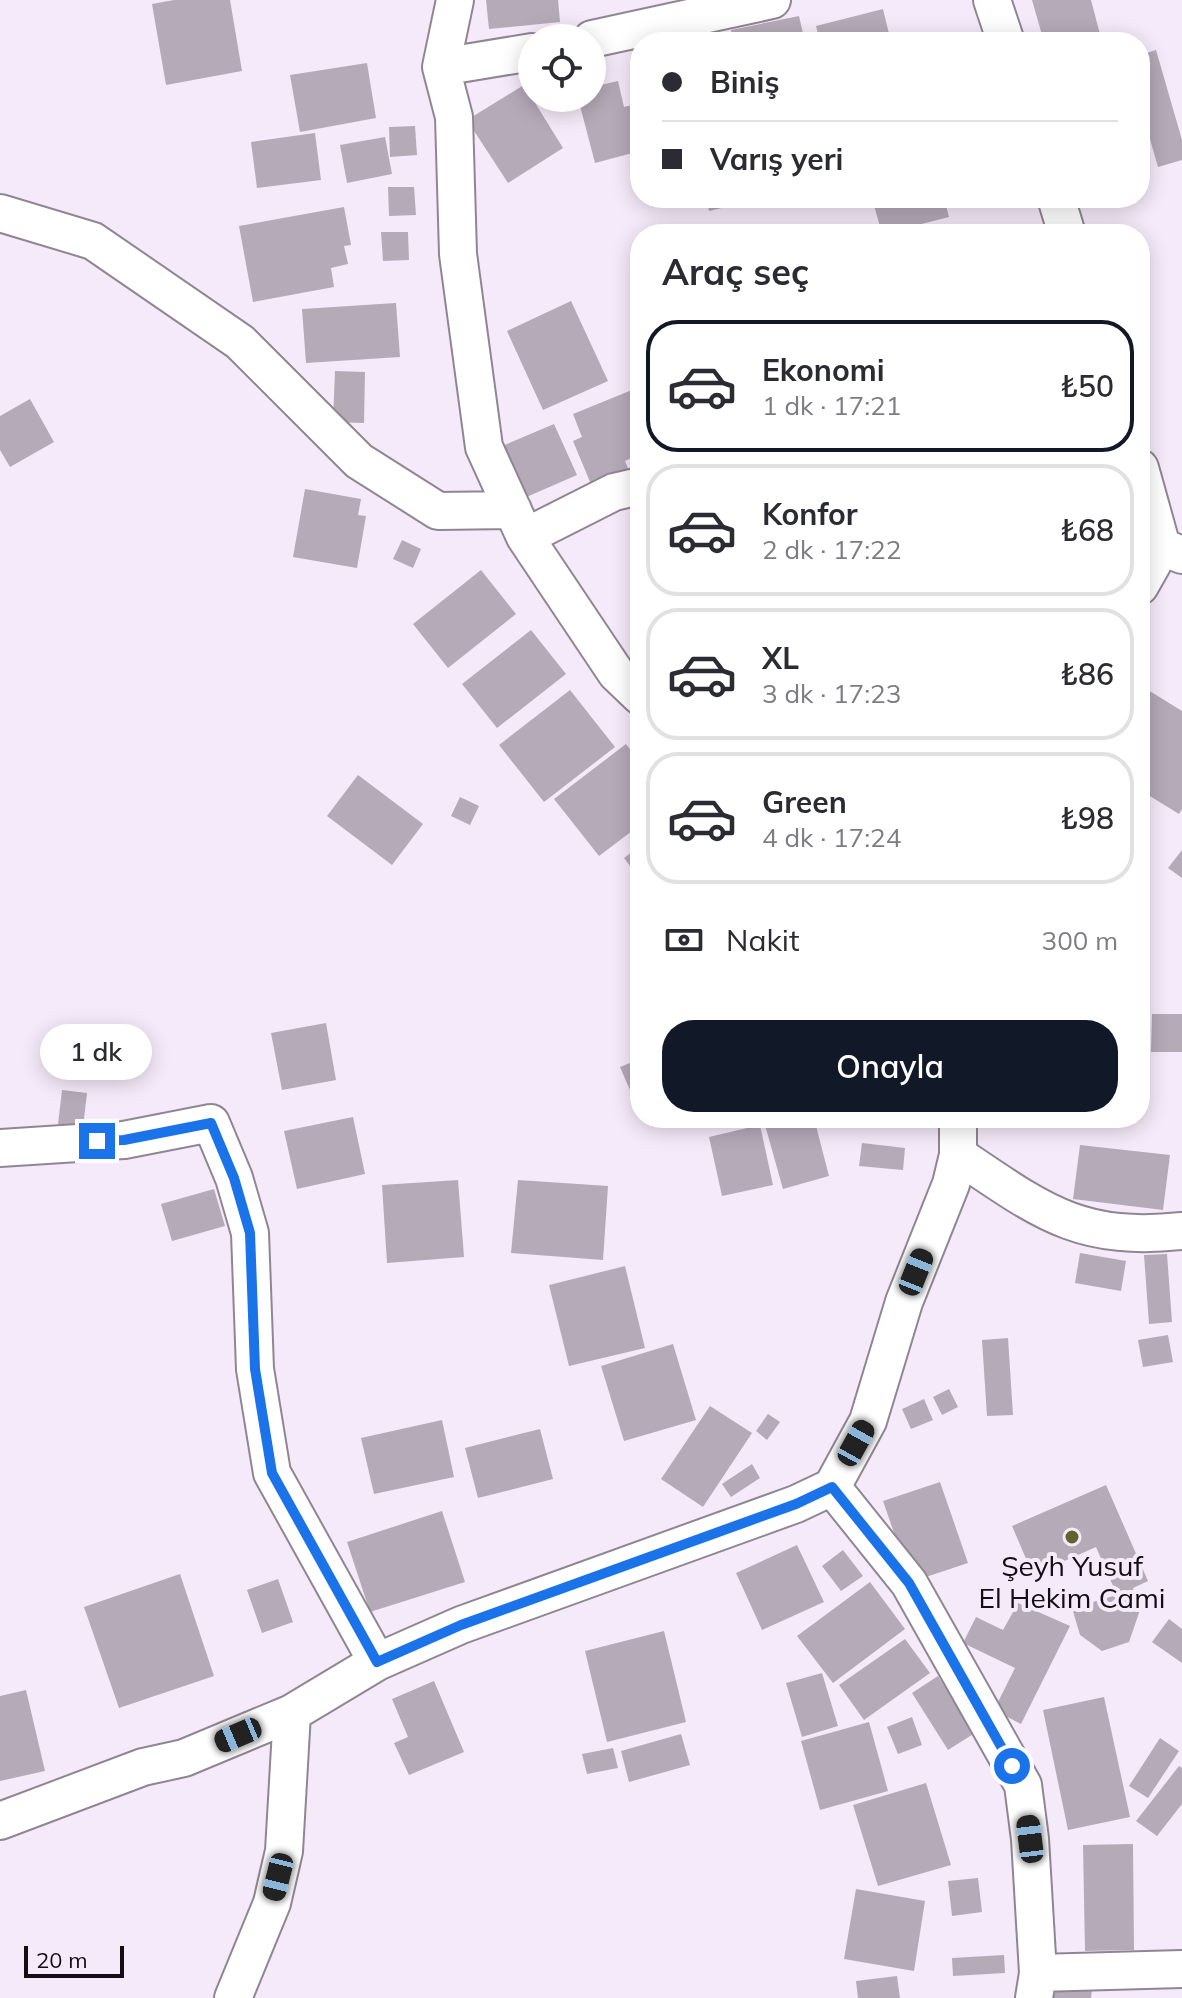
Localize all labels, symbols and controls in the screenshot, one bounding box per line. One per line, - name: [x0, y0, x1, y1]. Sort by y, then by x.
- map controls: [518, 24, 606, 112]
- button: locate: [518, 24, 606, 112]
- text: Biniş: [710, 63, 779, 101]
- text: Varış yeri: [710, 140, 843, 178]
- text: Araç seç: [662, 249, 809, 294]
- icon: car: [666, 350, 738, 422]
- text: Ekonomi: [762, 351, 885, 389]
- text: ₺50: [1060, 367, 1114, 405]
- text: 1 dk · 17:21: [762, 389, 901, 422]
- icon: car: [666, 494, 738, 566]
- text: Konfor: [762, 495, 858, 533]
- text: ₺68: [1060, 511, 1114, 549]
- text: 2 dk · 17:22: [762, 533, 901, 566]
- icon: car: [666, 638, 738, 710]
- text: XL: [762, 639, 799, 677]
- text: ₺86: [1060, 655, 1114, 693]
- text: 3 dk · 17:23: [762, 677, 901, 710]
- icon: car: [666, 782, 738, 854]
- text: Green: [762, 783, 847, 821]
- text: ₺98: [1060, 799, 1114, 837]
- text: 4 dk · 17:24: [762, 821, 901, 854]
- icon: cash: [662, 918, 706, 962]
- text: Nakit: [726, 921, 800, 959]
- text: 300 m: [1042, 924, 1118, 957]
- button: Onayla: [662, 1020, 1118, 1112]
- callout: 1 dk: [41, 1025, 153, 1081]
- text: 1 dk: [70, 1035, 122, 1068]
- route end: [79, 1123, 115, 1159]
- car: [896, 1245, 936, 1299]
- car: [834, 1416, 878, 1470]
- marker: Şeyh Yusuf El Hekim Cami: [1063, 1528, 1081, 1546]
- place label: Şeyh Yusuf El Hekim Cami: [979, 1548, 1165, 1615]
- car: [211, 1715, 265, 1755]
- route start: [994, 1748, 1030, 1784]
- car: [1015, 1814, 1045, 1864]
- car: [261, 1851, 295, 1903]
- scale bar: [24, 1942, 124, 1978]
- text: 20 m: [36, 1946, 87, 1974]

